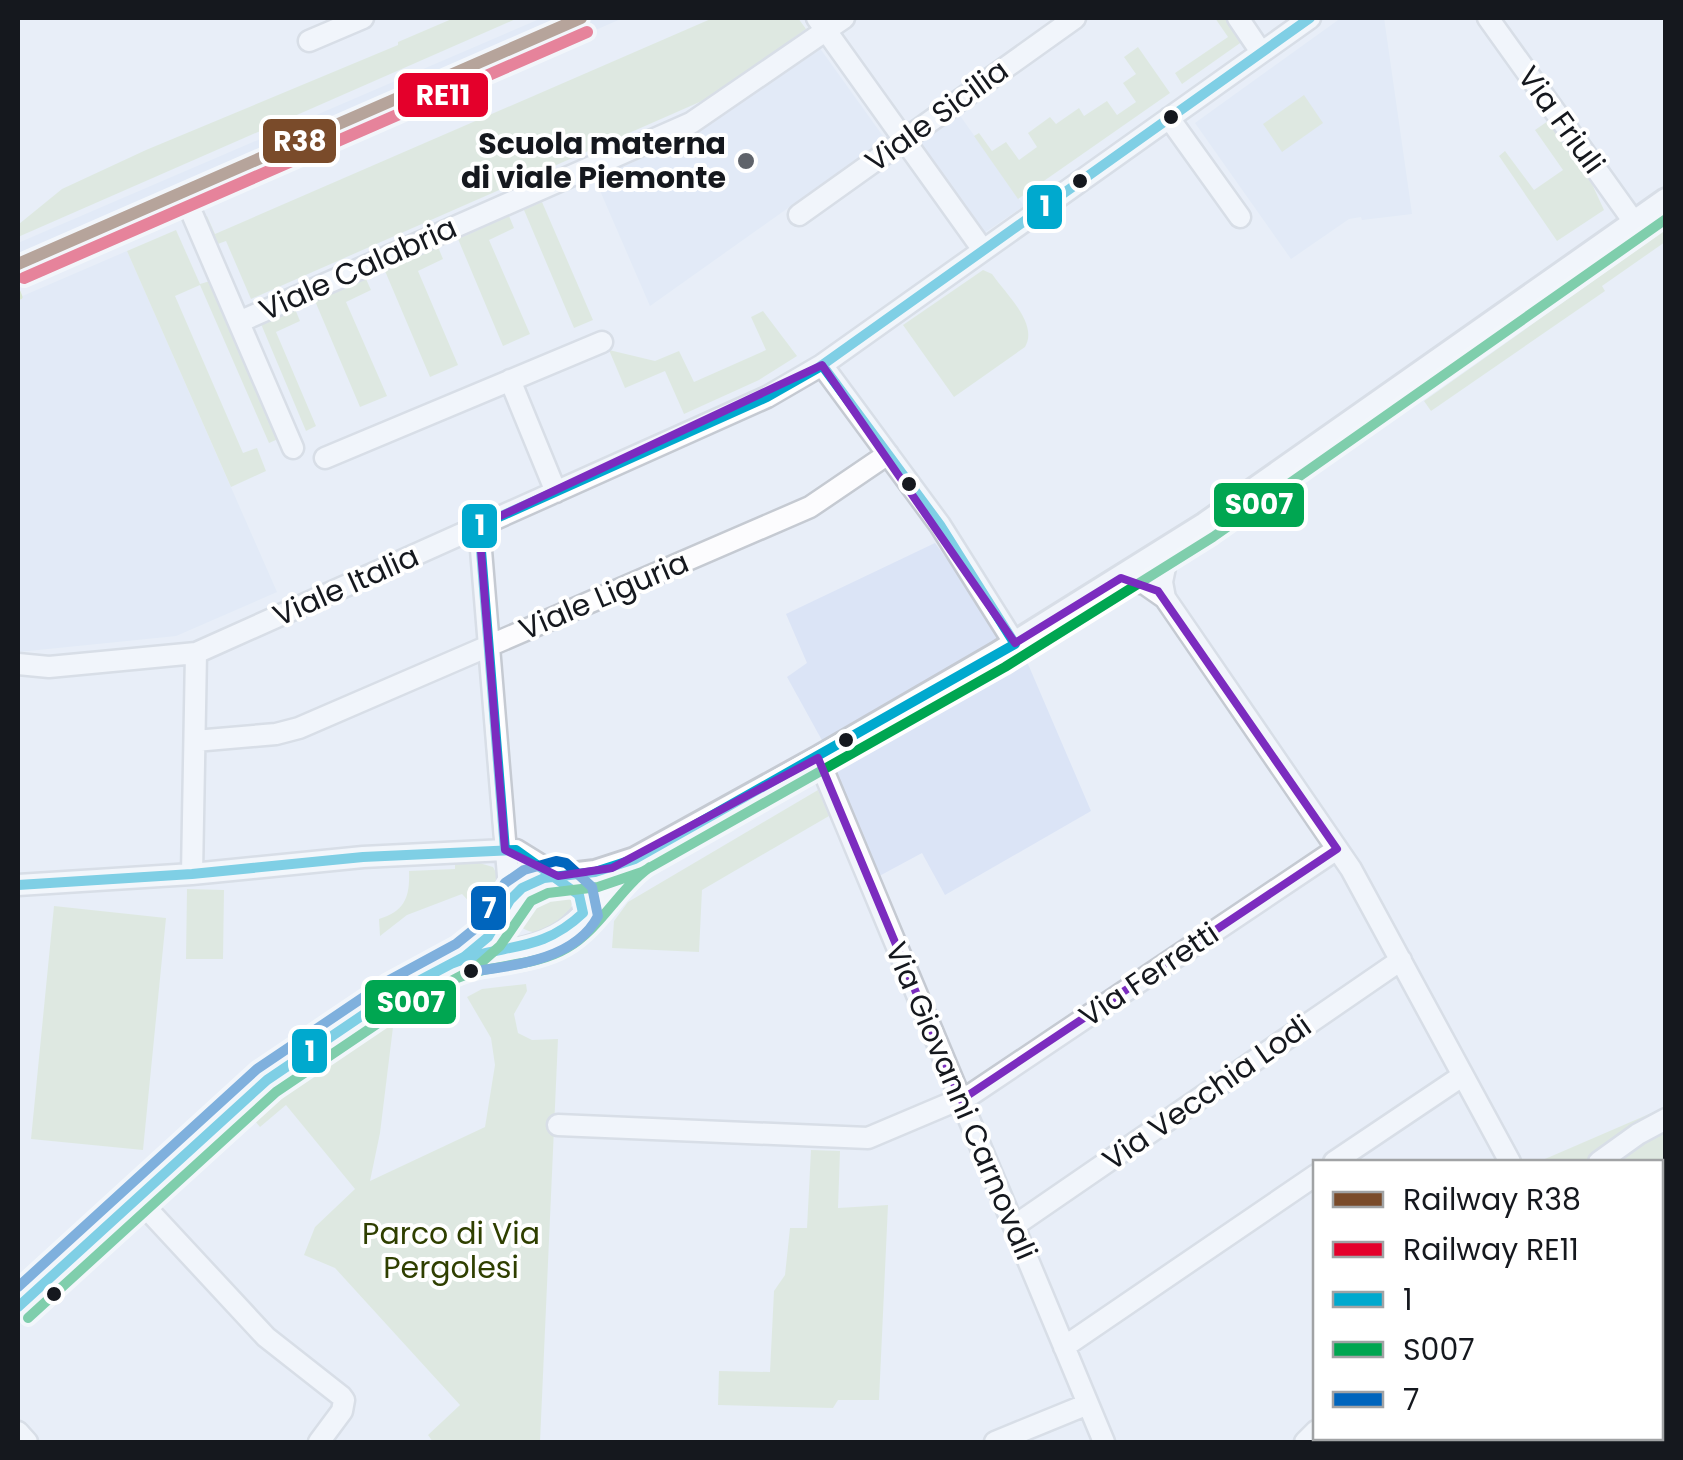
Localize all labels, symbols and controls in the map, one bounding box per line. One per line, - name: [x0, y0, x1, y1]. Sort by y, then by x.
- street label: Viale Sicilia: [856, 49, 1017, 182]
- street label: Via Friuli: [1508, 57, 1615, 182]
- line badge: RE11: [396, 71, 490, 119]
- text: RE11: [416, 76, 470, 115]
- unlabelled marker: [1161, 107, 1181, 127]
- line badge: R38: [261, 117, 338, 165]
- text: R38: [273, 122, 327, 161]
- place label: Scuola materna di viale Piemonte: [461, 122, 726, 199]
- marker: Scuola materna di viale Piemonte: [735, 150, 757, 172]
- unlabelled marker: [1070, 171, 1090, 191]
- line badge: 1: [1025, 183, 1064, 231]
- text: 1: [1040, 187, 1050, 226]
- street label: Viale Calabria: [252, 206, 463, 331]
- unlabelled marker: [899, 474, 919, 494]
- line badge: S007: [1212, 481, 1306, 529]
- text: S007: [1225, 485, 1293, 524]
- line badge: 1: [460, 502, 499, 550]
- text: 1: [475, 506, 485, 545]
- street label: Viale Italia: [266, 534, 426, 637]
- street label: Viale Liguria: [512, 540, 695, 651]
- unlabelled marker: [836, 730, 856, 750]
- line badge: 7: [469, 884, 508, 932]
- text: 7: [482, 889, 497, 928]
- street label: Via Ferretti: [1070, 912, 1227, 1037]
- street label: Via Giovanni Carnovali: [875, 935, 1048, 1266]
- unlabelled marker: [461, 961, 481, 981]
- line badge: S007: [363, 978, 458, 1026]
- text: S007: [377, 983, 445, 1022]
- street label: Via Vecchia Lodi: [1094, 1004, 1320, 1181]
- line badge: 1: [290, 1027, 329, 1075]
- text: 1: [305, 1032, 315, 1071]
- legend: [1313, 1160, 1663, 1440]
- text: Railway R38: [1403, 1178, 1581, 1221]
- park label: Parco di Via Pergolesi: [362, 1212, 540, 1289]
- text: Railway RE11: [1403, 1228, 1579, 1271]
- text: 1: [1403, 1278, 1413, 1321]
- unlabelled marker: [44, 1284, 64, 1304]
- text: S007: [1403, 1328, 1475, 1371]
- text: 7: [1403, 1378, 1419, 1421]

